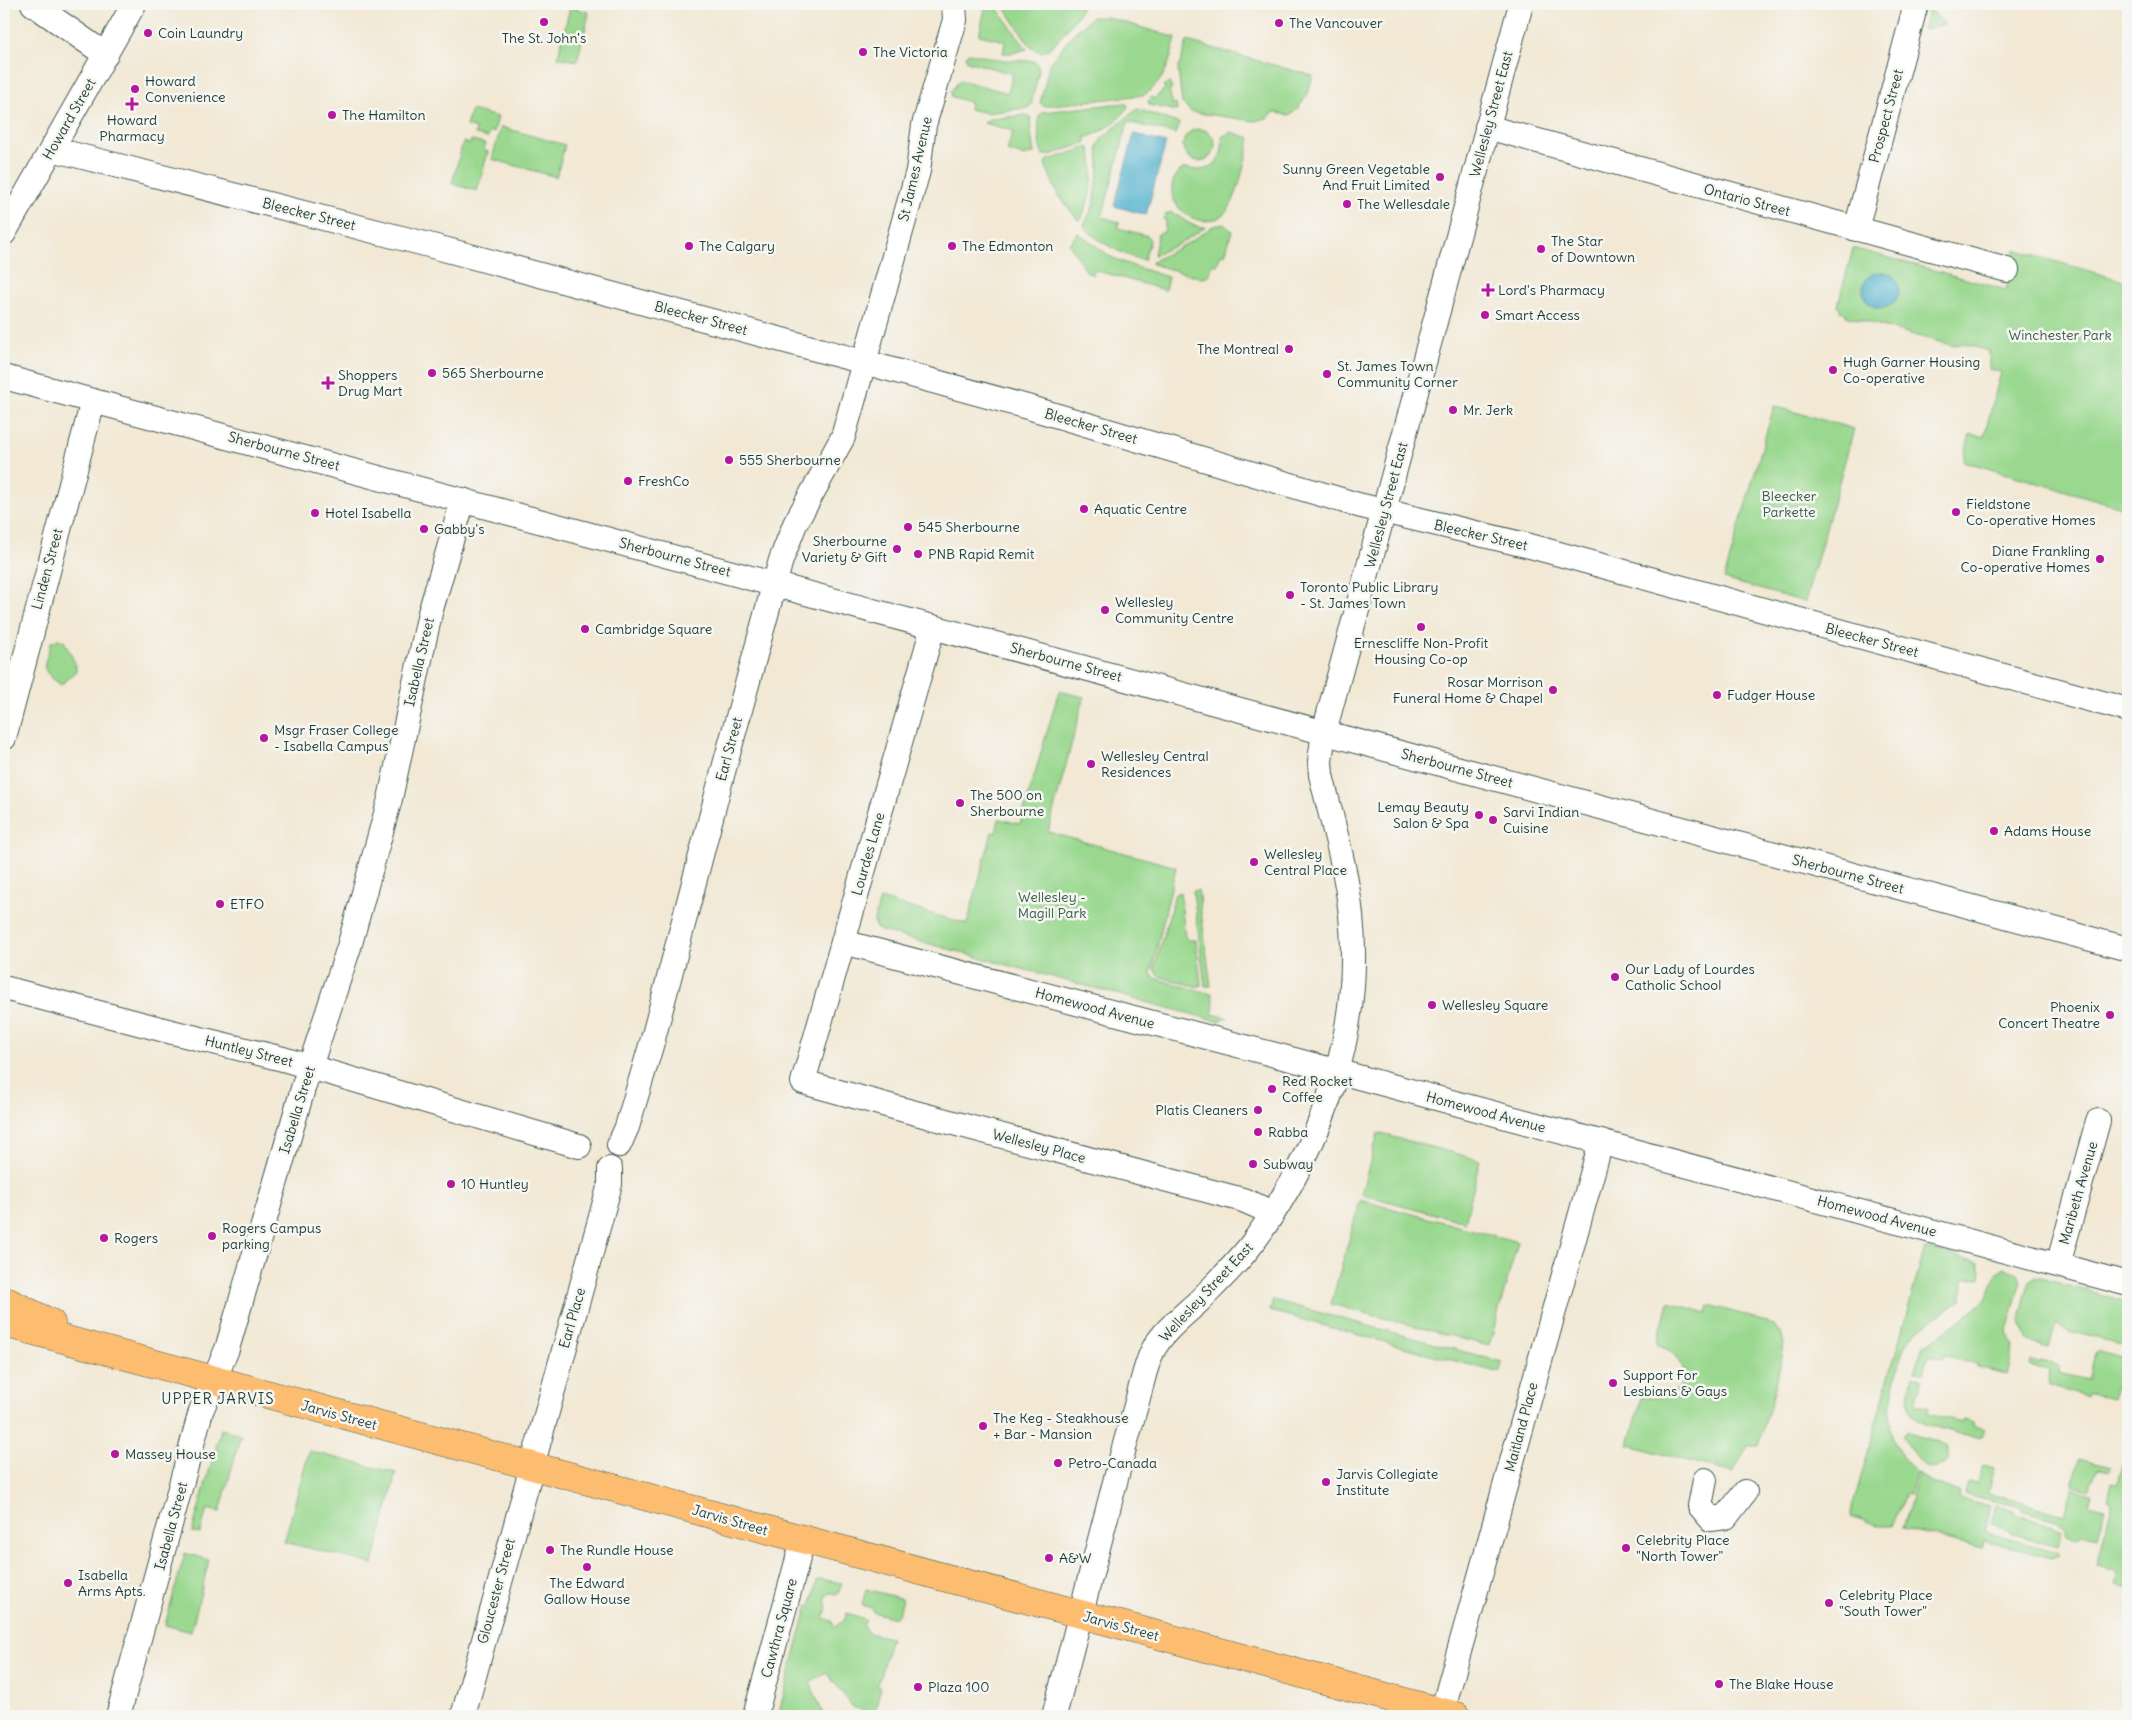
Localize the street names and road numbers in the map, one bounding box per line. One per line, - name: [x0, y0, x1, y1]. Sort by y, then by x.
- street label: Wellesley Street East: [1466, 49, 1517, 179]
- street label: Prospect Street: [1865, 67, 1907, 165]
- street label: Howard Street: [38, 75, 100, 163]
- street label: St James Avenue: [894, 115, 936, 223]
- street label: Ontario Street: [1702, 180, 1793, 220]
- street label: Bleecker Street: [260, 194, 358, 234]
- street label: Bleecker Street: [653, 297, 750, 339]
- street label: Bleecker Street: [1043, 404, 1140, 448]
- street label: Sherbourne Street: [226, 427, 342, 475]
- street label: Wellesley Street East: [1361, 440, 1412, 570]
- street label: Bleecker Street: [1432, 515, 1530, 555]
- street label: Linden Street: [28, 526, 67, 612]
- street label: Sherbourne Street: [617, 533, 733, 581]
- street label: Isabella Street: [400, 616, 438, 708]
- street label: Bleecker Street: [1824, 619, 1921, 661]
- street label: Sherbourne Street: [1008, 638, 1124, 686]
- street label: Earl Street: [712, 715, 746, 783]
- street label: Sherbourne Street: [1399, 744, 1515, 792]
- street label: Lourdes Lane: [848, 810, 888, 898]
- street label: Sherbourne Street: [1790, 850, 1906, 898]
- street label: Homewood Avenue: [1033, 983, 1157, 1033]
- street label: Huntley Street: [203, 1031, 295, 1071]
- street label: Isabella Street: [275, 1064, 319, 1156]
- street label: Homewood Avenue: [1424, 1087, 1548, 1137]
- street label: Wellesley Place: [990, 1125, 1088, 1167]
- street label: Maribeth Avenue: [2055, 1139, 2101, 1247]
- street label: Homewood Avenue: [1815, 1191, 1939, 1241]
- street label: Wellesley Street East: [1155, 1238, 1257, 1346]
- street label: Earl Place: [555, 1286, 589, 1350]
- street label: Maitland Place: [1500, 1380, 1542, 1474]
- street label: Jarvis Street: [299, 1396, 379, 1434]
- street label: Isabella Street: [151, 1480, 192, 1572]
- street label: Jarvis Street: [690, 1501, 770, 1539]
- street label: Gloucester Street: [473, 1536, 519, 1646]
- street label: Cawthra Square: [757, 1576, 801, 1680]
- street label: Jarvis Street: [1081, 1607, 1161, 1645]

